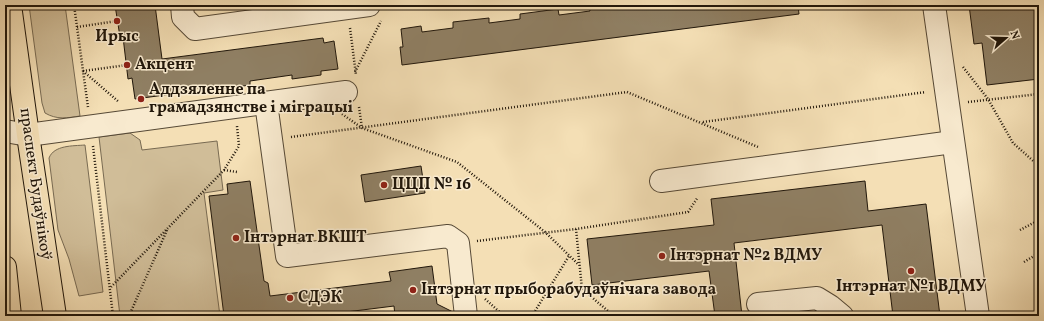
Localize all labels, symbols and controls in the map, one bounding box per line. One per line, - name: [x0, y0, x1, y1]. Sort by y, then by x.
- marker: Ирыс: [112, 16, 122, 26]
- north arrow: [986, 18, 1026, 58]
- place label: Ирыс: [95, 26, 139, 48]
- text: N: [1006, 29, 1022, 41]
- place label: Акцент: [135, 54, 194, 76]
- marker: Акцент: [122, 60, 132, 70]
- place label: Аддзяленне па грамадзянстве і міграцыі: [149, 79, 354, 119]
- marker: Аддзяленне па грамадзянстве і міграцыі: [136, 94, 146, 104]
- street label: праспект Будаўнікоў: [13, 107, 57, 262]
- place label: ЦЦП № 16: [392, 174, 471, 196]
- marker: ЦЦП № 16: [379, 180, 389, 190]
- place label: Інтэрнат ВКШТ: [244, 227, 367, 249]
- marker: Інтэрнат ВКШТ: [231, 233, 241, 243]
- place label: Інтэрнат №2 ВДМУ: [670, 245, 822, 267]
- marker: Інтэрнат №2 ВДМУ: [657, 251, 667, 261]
- marker: Інтэрнат №1 ВДМУ: [906, 266, 916, 276]
- place label: Інтэрнат №1 ВДМУ: [836, 276, 986, 298]
- place label: Інтэрнат прыборабудаўнічага завода: [421, 279, 717, 301]
- marker: Інтэрнат прыборабудаўнічага завода: [408, 285, 418, 295]
- place label: СДЭК: [298, 287, 342, 309]
- marker: СДЭК: [285, 293, 295, 303]

